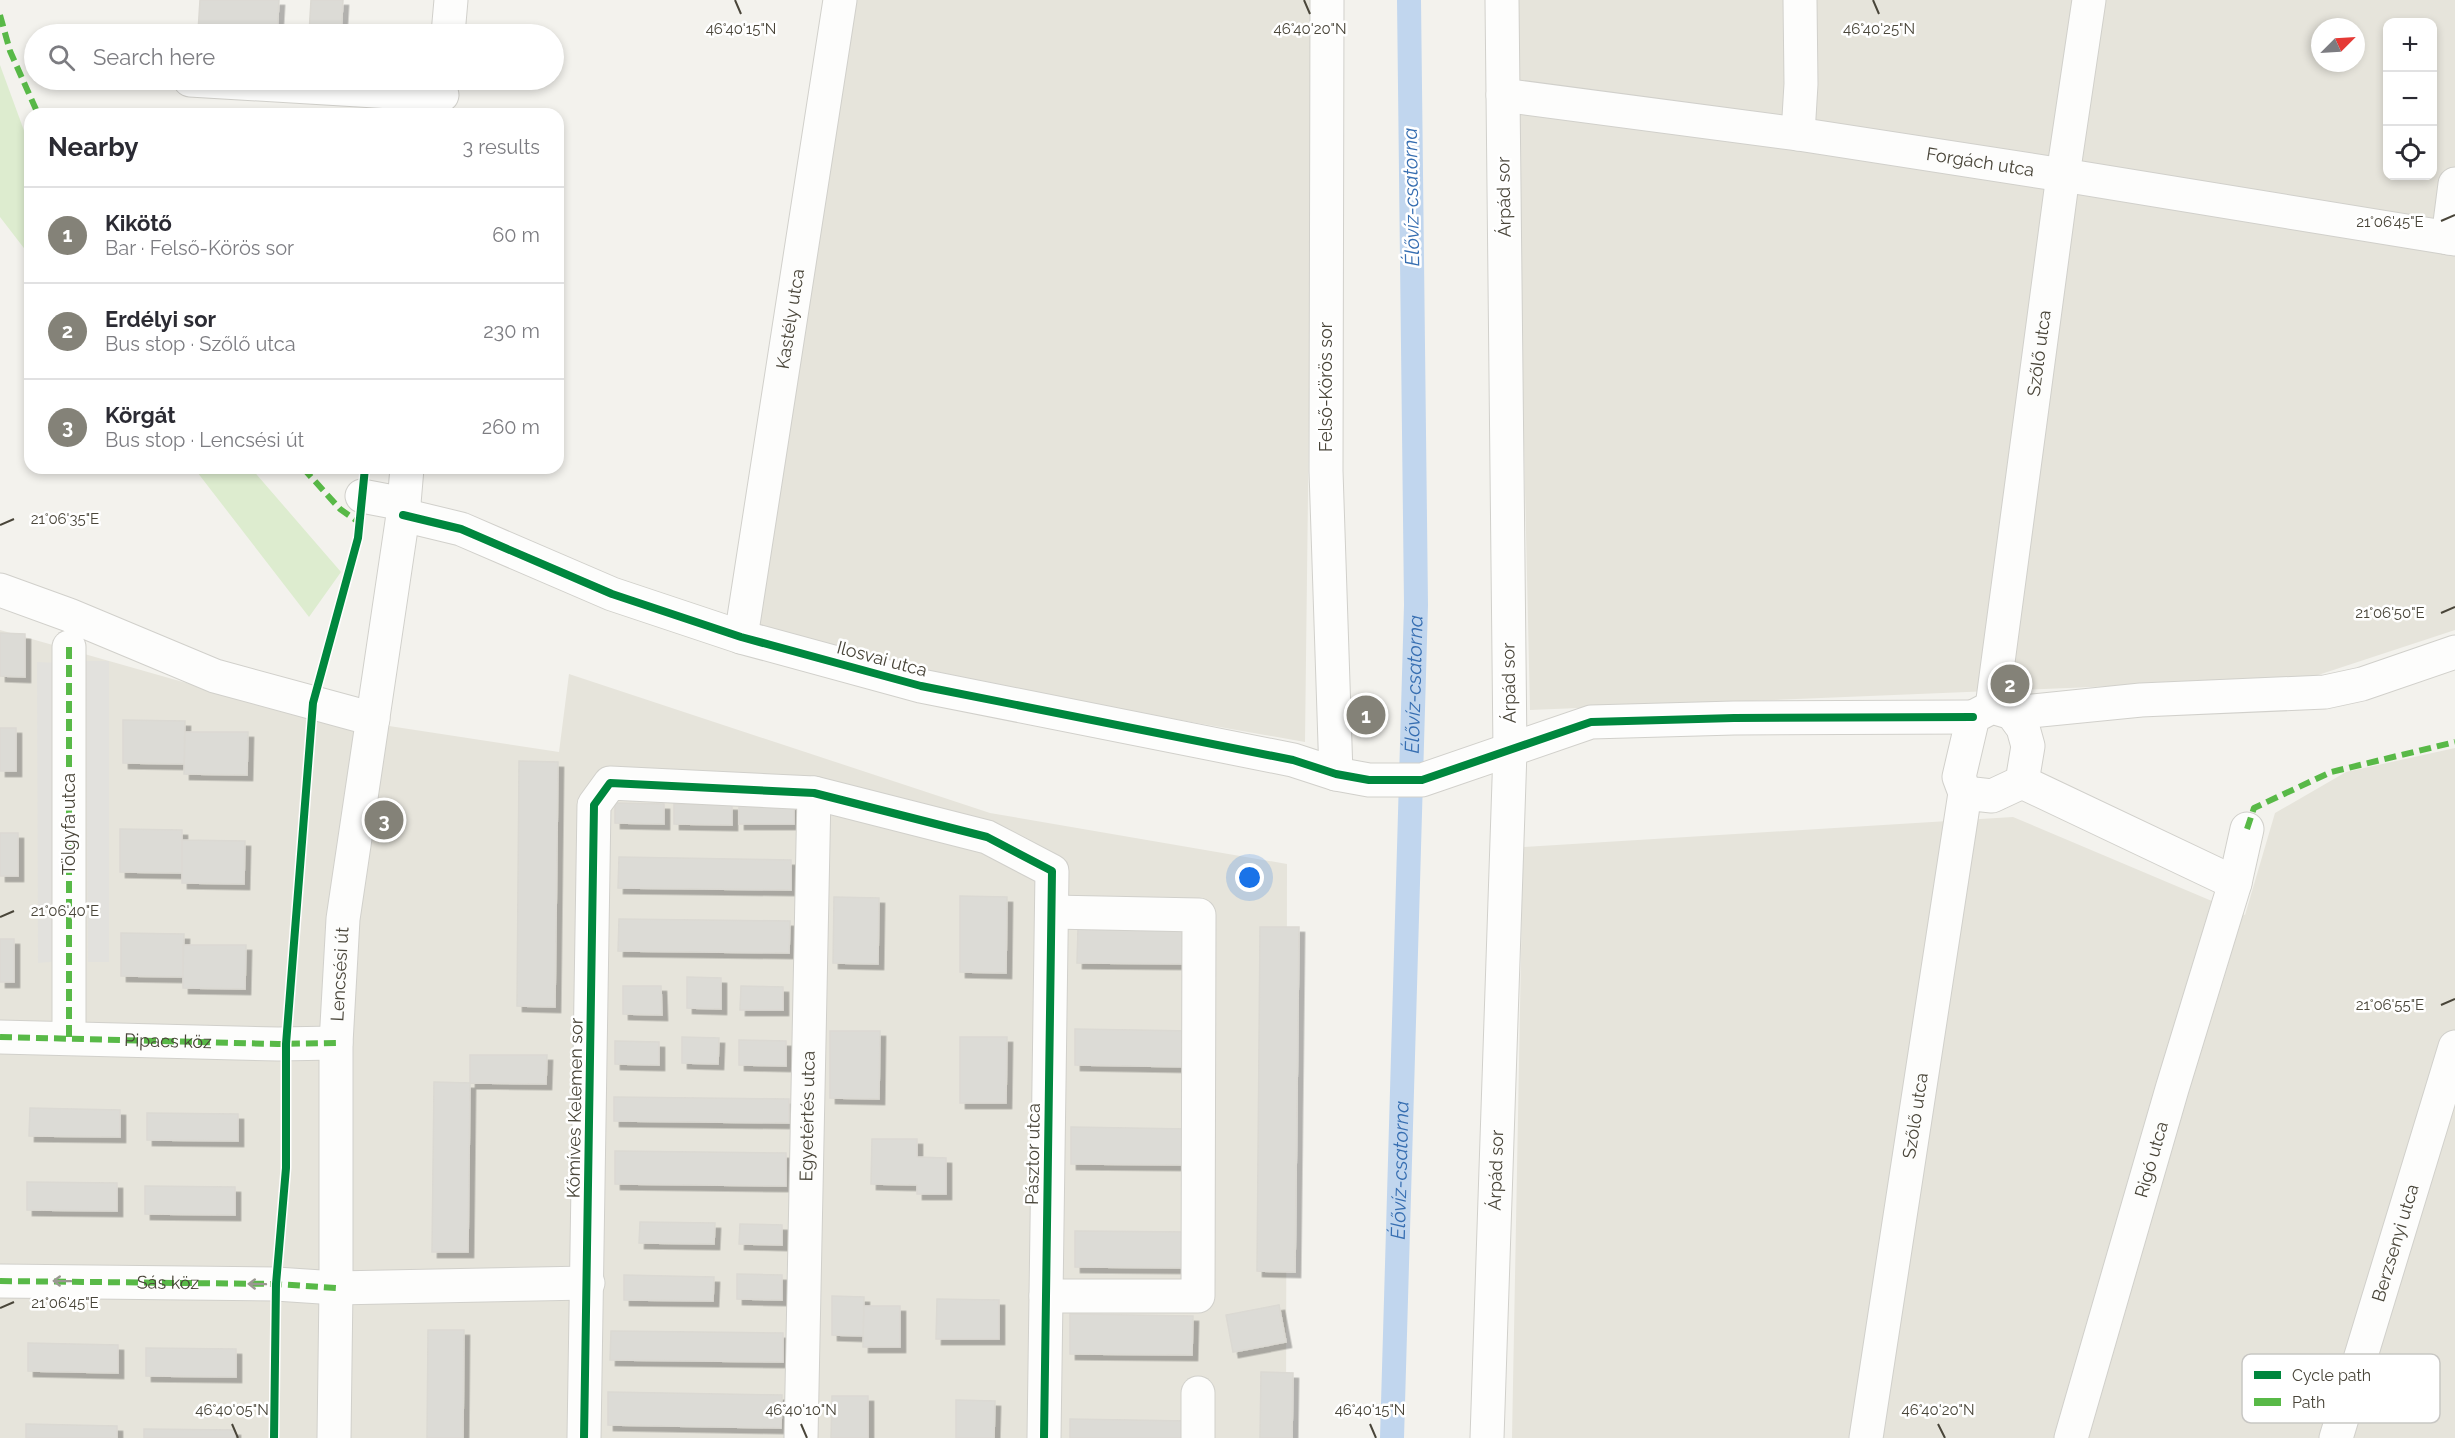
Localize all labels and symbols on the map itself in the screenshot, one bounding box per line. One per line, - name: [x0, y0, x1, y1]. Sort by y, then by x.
- north arrow: [2311, 18, 2365, 72]
- text: 46°40'15"N: [706, 20, 776, 38]
- text: 46°40'20"N: [1273, 20, 1347, 38]
- text: 46°40'25"N: [1843, 20, 1915, 38]
- water label: Élővíz-csatorna: [1398, 127, 1424, 267]
- street label: Forgách utca: [1925, 143, 2036, 180]
- street label: Árpád sor: [1491, 156, 1515, 238]
- text: 21°06'45"E: [2356, 213, 2424, 231]
- street label: Kastély utca: [772, 267, 808, 370]
- street label: Szőlő utca: [2023, 309, 2055, 397]
- street label: Felső-Körös sor: [1315, 321, 1336, 452]
- text: 21°06'35"E: [31, 510, 99, 528]
- text: 21°06'50"E: [2355, 604, 2425, 622]
- water label: Élővíz-csatorna: [1400, 615, 1428, 754]
- street label: Ilosvai utca: [835, 636, 930, 681]
- street label: Árpád sor: [1496, 642, 1520, 724]
- pin: 2: [1990, 662, 2030, 706]
- pin: 1: [1346, 692, 1386, 738]
- street label: Tölgyfa utca: [58, 773, 79, 875]
- pin: 3: [364, 798, 404, 842]
- your location: [1235, 863, 1264, 892]
- text: 21°06'40"E: [31, 902, 99, 920]
- street label: Lencsési út: [326, 926, 353, 1022]
- text: 21°06'55"E: [2356, 996, 2424, 1014]
- street label: Kőmíves Kelemen sor: [562, 1017, 587, 1198]
- street label: Pipacs köz: [124, 1029, 212, 1052]
- street label: Egyetértés utca: [795, 1051, 819, 1182]
- street label: Szőlő utca: [1898, 1071, 1932, 1160]
- water label: Élővíz-csatorna: [1386, 1100, 1414, 1240]
- street label: Pásztor utca: [1021, 1103, 1044, 1205]
- street label: Rigó utca: [2130, 1119, 2172, 1200]
- street label: Árpád sor: [1483, 1129, 1507, 1211]
- street label: Berzsenyi utca: [2367, 1181, 2423, 1304]
- street label: Sás köz: [137, 1271, 199, 1293]
- one-way arrow: [53, 1276, 73, 1287]
- one-way arrow: [248, 1278, 268, 1290]
- text: 21°06'45"E: [31, 1294, 99, 1312]
- legend: [2242, 1354, 2440, 1423]
- text: Cycle path: [2292, 1366, 2371, 1385]
- text: Path: [2292, 1393, 2325, 1412]
- text: 46°40'05"N: [195, 1401, 269, 1419]
- text: 46°40'10"N: [765, 1401, 837, 1419]
- text: 46°40'15"N: [1335, 1401, 1405, 1419]
- text: 46°40'20"N: [1901, 1401, 1975, 1419]

